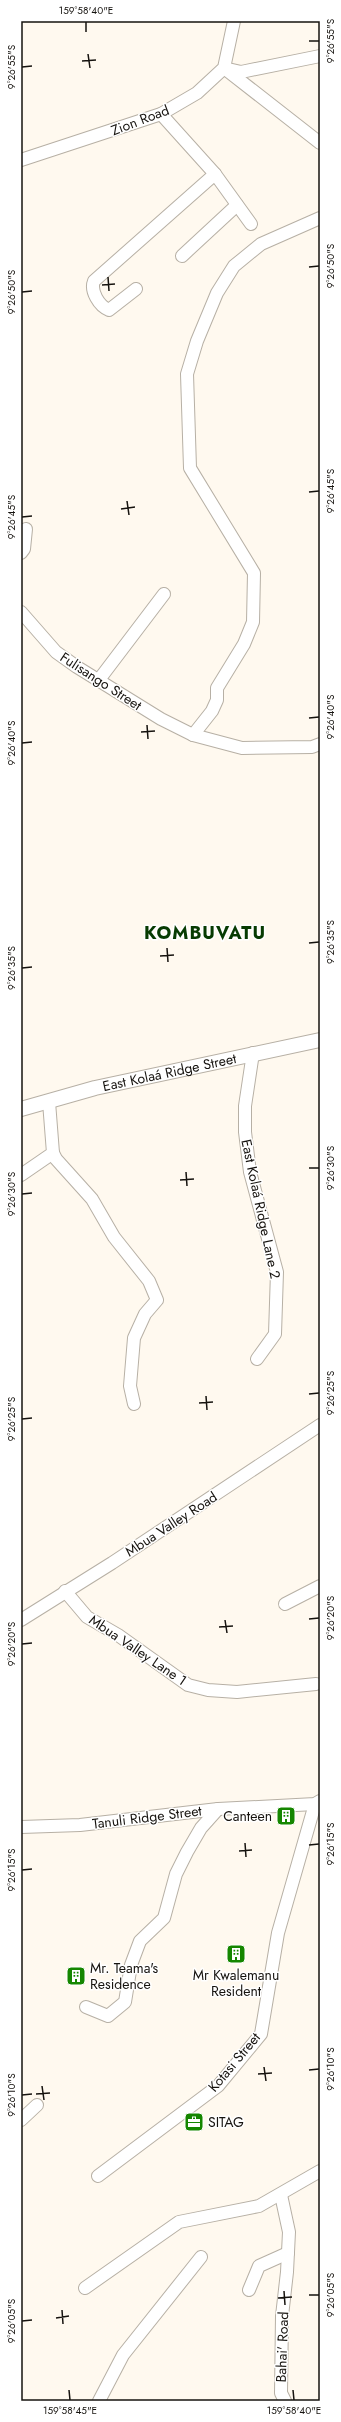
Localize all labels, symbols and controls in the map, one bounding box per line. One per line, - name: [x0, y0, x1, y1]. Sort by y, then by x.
- text: 159°58'40"E: [59, 3, 113, 18]
- text: 9°26'55"S: [323, 18, 338, 63]
- text: 9°26'55"S: [4, 44, 19, 89]
- street label: Zion Road: [108, 100, 172, 140]
- text: 9°26'50"S: [323, 243, 338, 288]
- text: 9°26'50"S: [4, 269, 19, 314]
- text: 9°26'45"S: [323, 468, 338, 513]
- text: 9°26'45"S: [4, 494, 19, 539]
- street label: Fulisango Street: [56, 647, 146, 715]
- text: 9°26'40"S: [323, 694, 338, 739]
- text: 9°26'40"S: [4, 720, 19, 765]
- text: 9°26'35"S: [323, 919, 338, 964]
- district label: KOMBUVATU: [144, 920, 266, 946]
- text: 9°26'35"S: [4, 945, 19, 990]
- street label: East Kolaá Ridge Street: [101, 1048, 239, 1096]
- street label: East Kolaá Ridge Lane 2: [236, 1137, 286, 1281]
- text: 9°26'30"S: [323, 1145, 338, 1190]
- text: 9°26'30"S: [4, 1171, 19, 1216]
- text: 9°26'25"S: [323, 1370, 338, 1415]
- text: 9°26'25"S: [4, 1396, 19, 1441]
- street label: Mbua Valley Road: [121, 1487, 221, 1561]
- text: 9°26'20"S: [323, 1595, 338, 1640]
- street label: Mbua Valley Lane 1: [85, 1610, 191, 1690]
- text: 9°26'20"S: [4, 1621, 19, 1666]
- street label: Tanuli Ridge Street: [91, 1800, 203, 1834]
- building icon: Canteen: [275, 1805, 297, 1827]
- place label: Canteen: [223, 1806, 272, 1826]
- text: 9°26'15"S: [323, 1822, 338, 1866]
- text: 9°26'15"S: [4, 1848, 19, 1892]
- building icon: Mr Kwalemanu Resident: [225, 1943, 247, 1965]
- place label: Mr. Teama's Residence: [90, 1958, 159, 1994]
- building icon: Mr. Teama's Residence: [65, 1965, 87, 1987]
- place label: Mr Kwalemanu Resident: [193, 1965, 279, 2001]
- street label: Kotasi Street: [203, 2027, 265, 2096]
- text: 9°26'10"S: [323, 2047, 338, 2091]
- text: 9°26'10"S: [4, 2073, 19, 2117]
- office icon: SITAG: [183, 2111, 205, 2133]
- place label: SITAG: [208, 2112, 244, 2132]
- text: 9°26'05"S: [323, 2272, 338, 2317]
- text: 9°26'05"S: [4, 2298, 19, 2343]
- street label: Bahai' Road: [271, 2311, 293, 2383]
- text: 159°58'45"E: [43, 2403, 97, 2418]
- text: 159°58'40"E: [267, 2403, 321, 2418]

